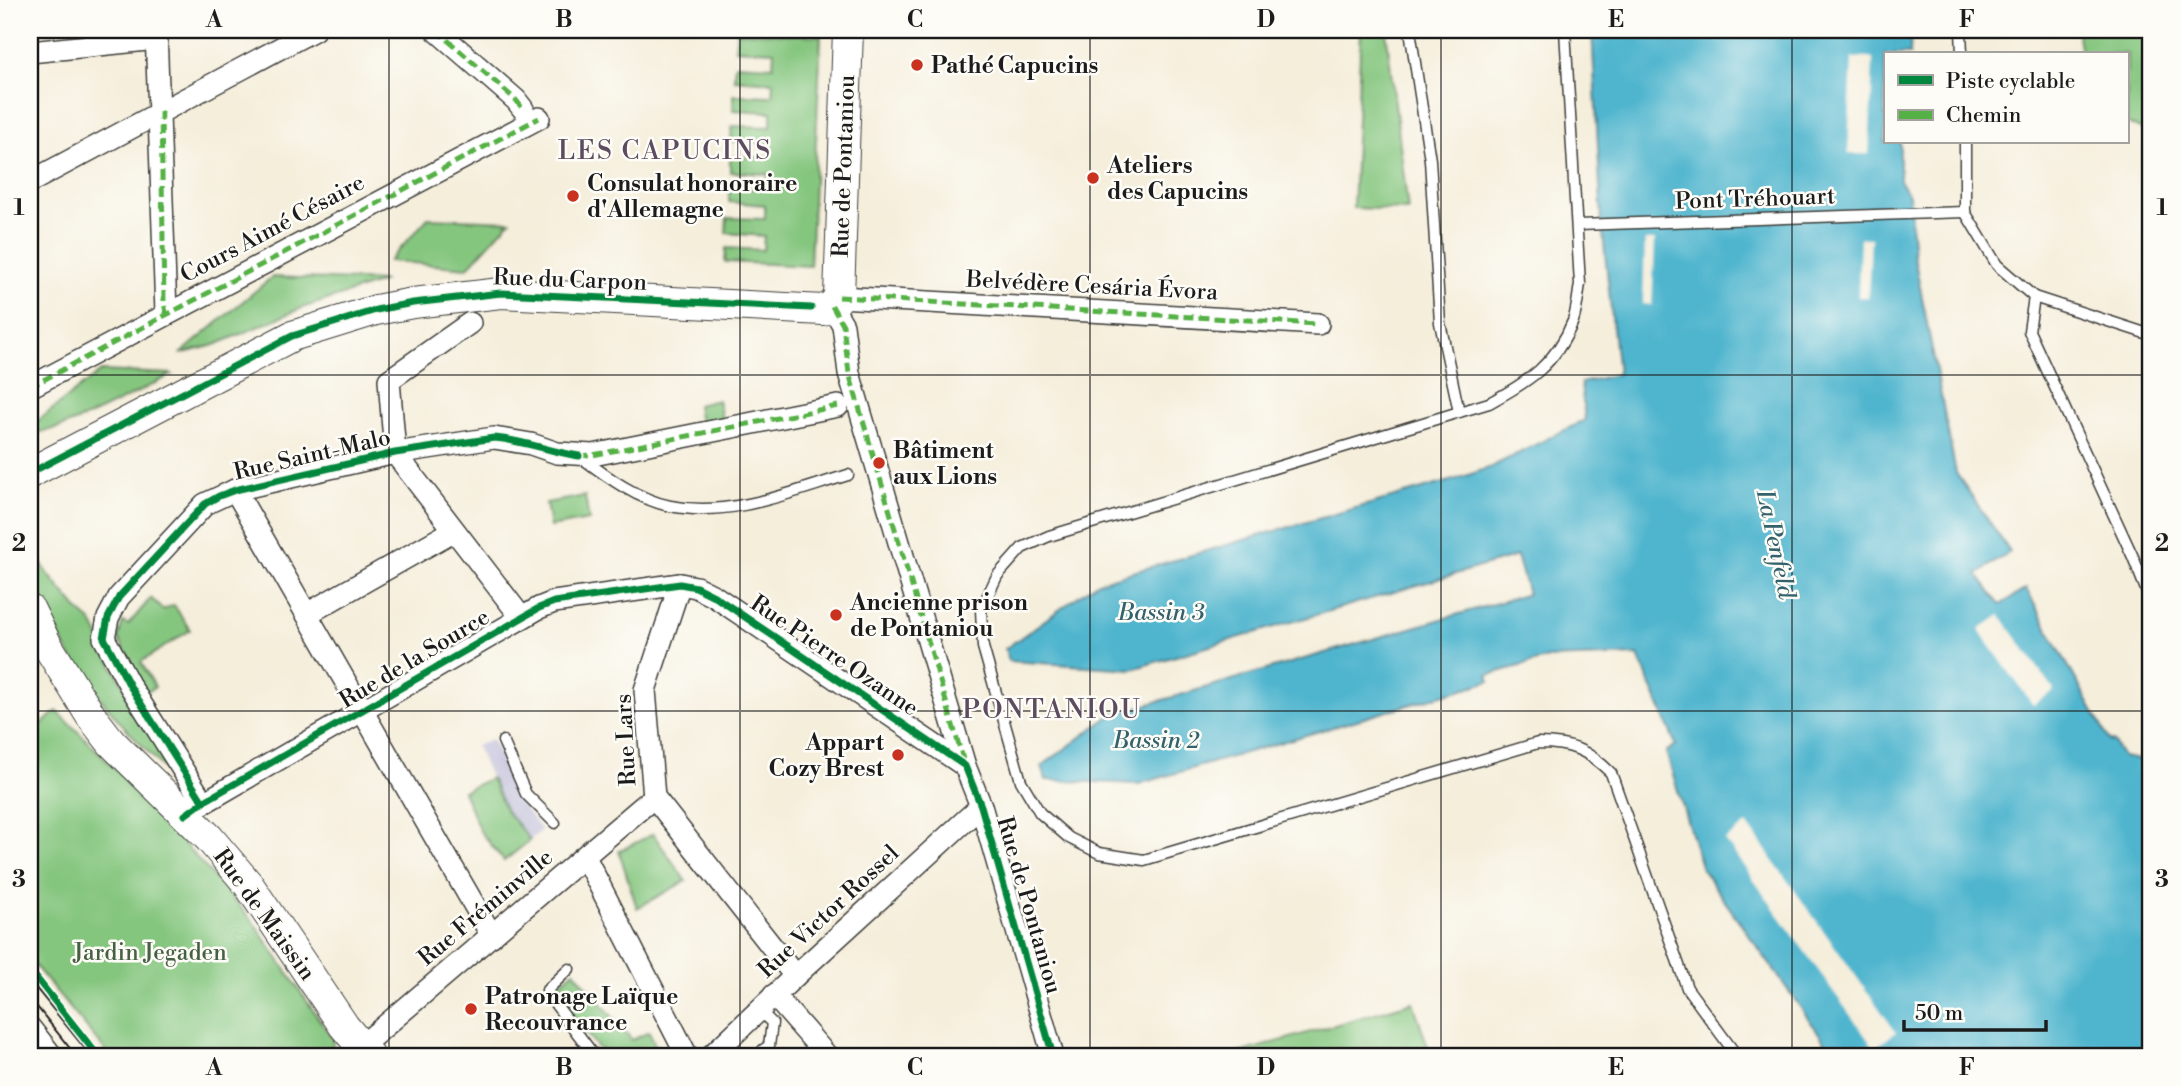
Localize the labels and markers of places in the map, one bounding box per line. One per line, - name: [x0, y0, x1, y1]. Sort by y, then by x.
- place label: Pathé Capucins: [931, 52, 1099, 80]
- marker: Pathé Capucins: [909, 57, 925, 73]
- place label: Ateliers des Capucins: [1106, 152, 1248, 206]
- place label: Consulat honoraire d'Allemagne: [587, 170, 797, 224]
- marker: Ateliers des Capucins: [1085, 170, 1101, 186]
- marker: Consulat honoraire d'Allemagne: [565, 188, 581, 204]
- place label: Bâtiment aux Lions: [893, 437, 997, 491]
- marker: Bâtiment aux Lions: [871, 455, 887, 471]
- place label: Ancienne prison de Pontaniou: [849, 589, 1028, 643]
- marker: Ancienne prison de Pontaniou: [828, 607, 844, 623]
- place label: Appart Cozy Brest: [769, 729, 885, 783]
- marker: Appart Cozy Brest: [890, 747, 906, 763]
- place label: Patronage Laïque Recouvrance: [485, 983, 678, 1037]
- marker: Patronage Laïque Recouvrance: [463, 1001, 479, 1017]

